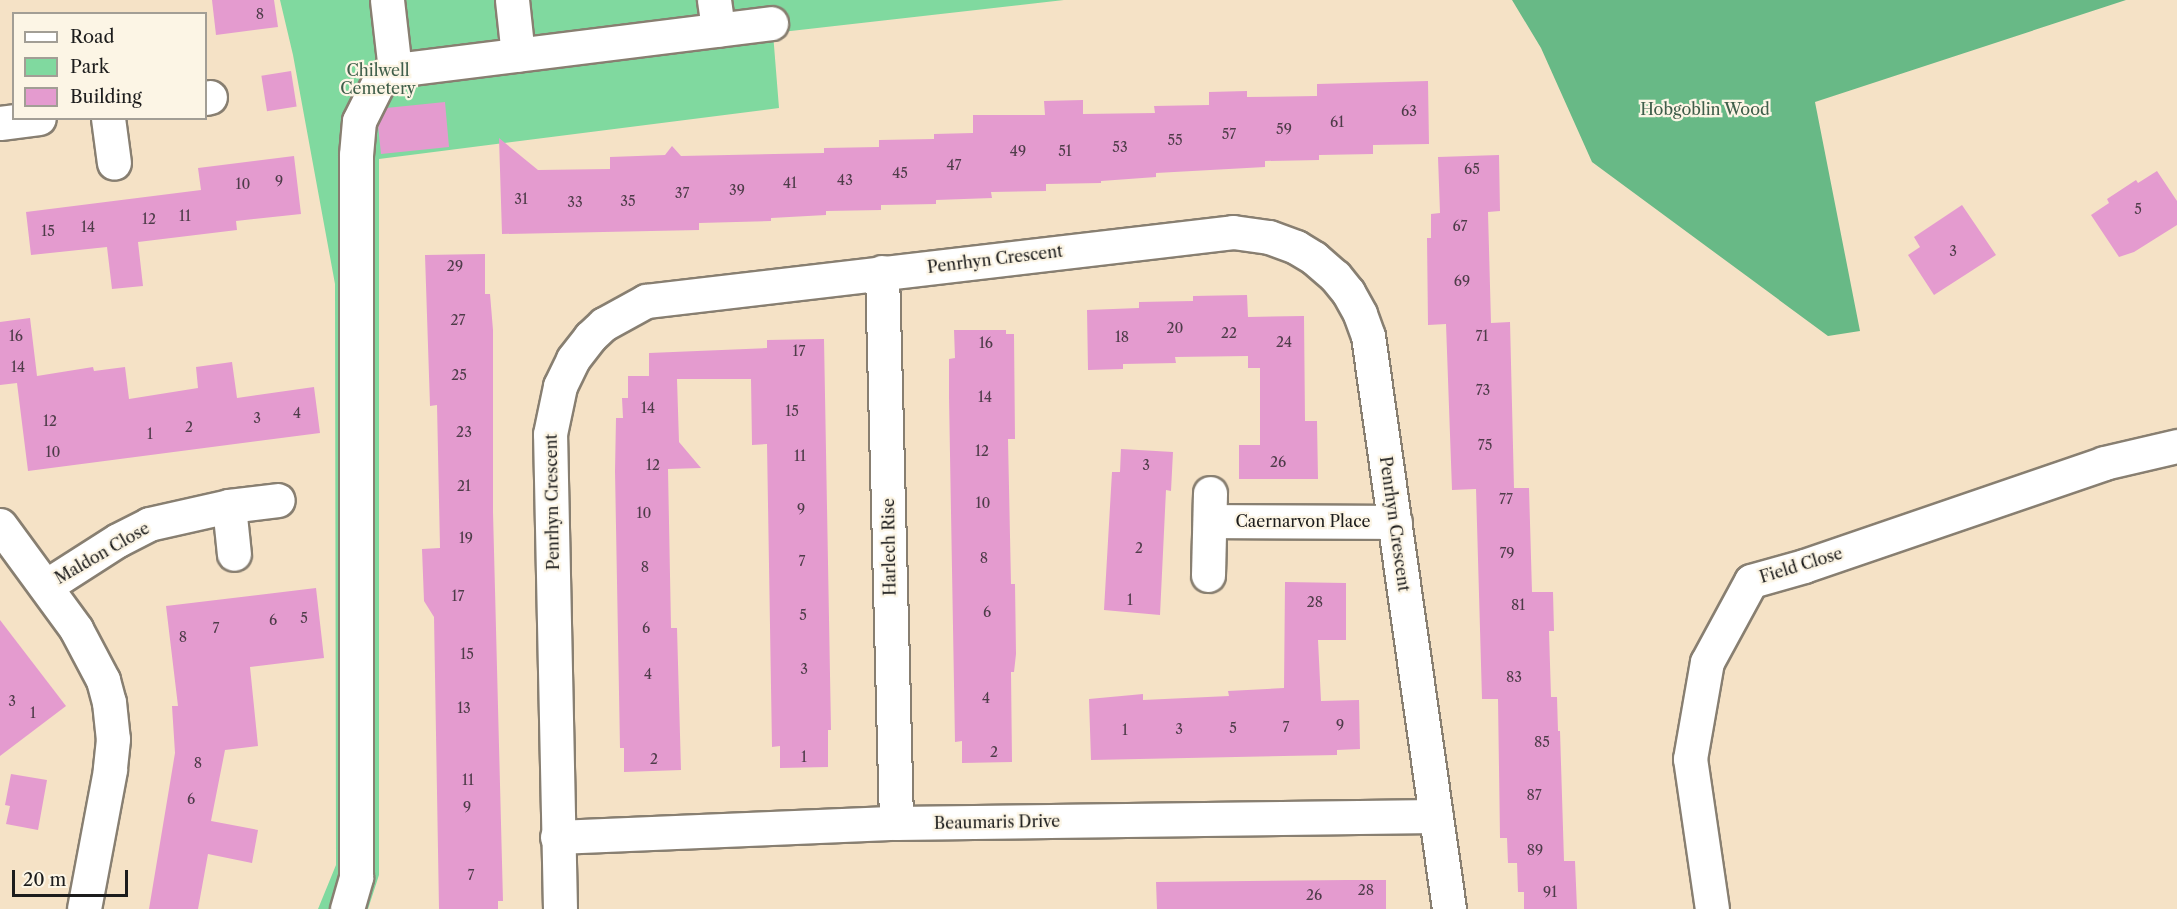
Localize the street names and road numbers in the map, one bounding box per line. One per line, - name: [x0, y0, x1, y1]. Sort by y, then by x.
- street label: Penrhyn Crescent: [926, 241, 1064, 277]
- street label: Penrhyn Crescent: [541, 434, 563, 570]
- street label: Penrhyn Crescent: [1376, 455, 1414, 593]
- street label: Harlech Rise: [879, 498, 899, 596]
- street label: Caernarvon Place: [1235, 511, 1371, 531]
- street label: Maldon Close: [51, 518, 153, 588]
- street label: Field Close: [1757, 543, 1845, 587]
- street label: Beaumaris Drive: [934, 811, 1060, 833]

